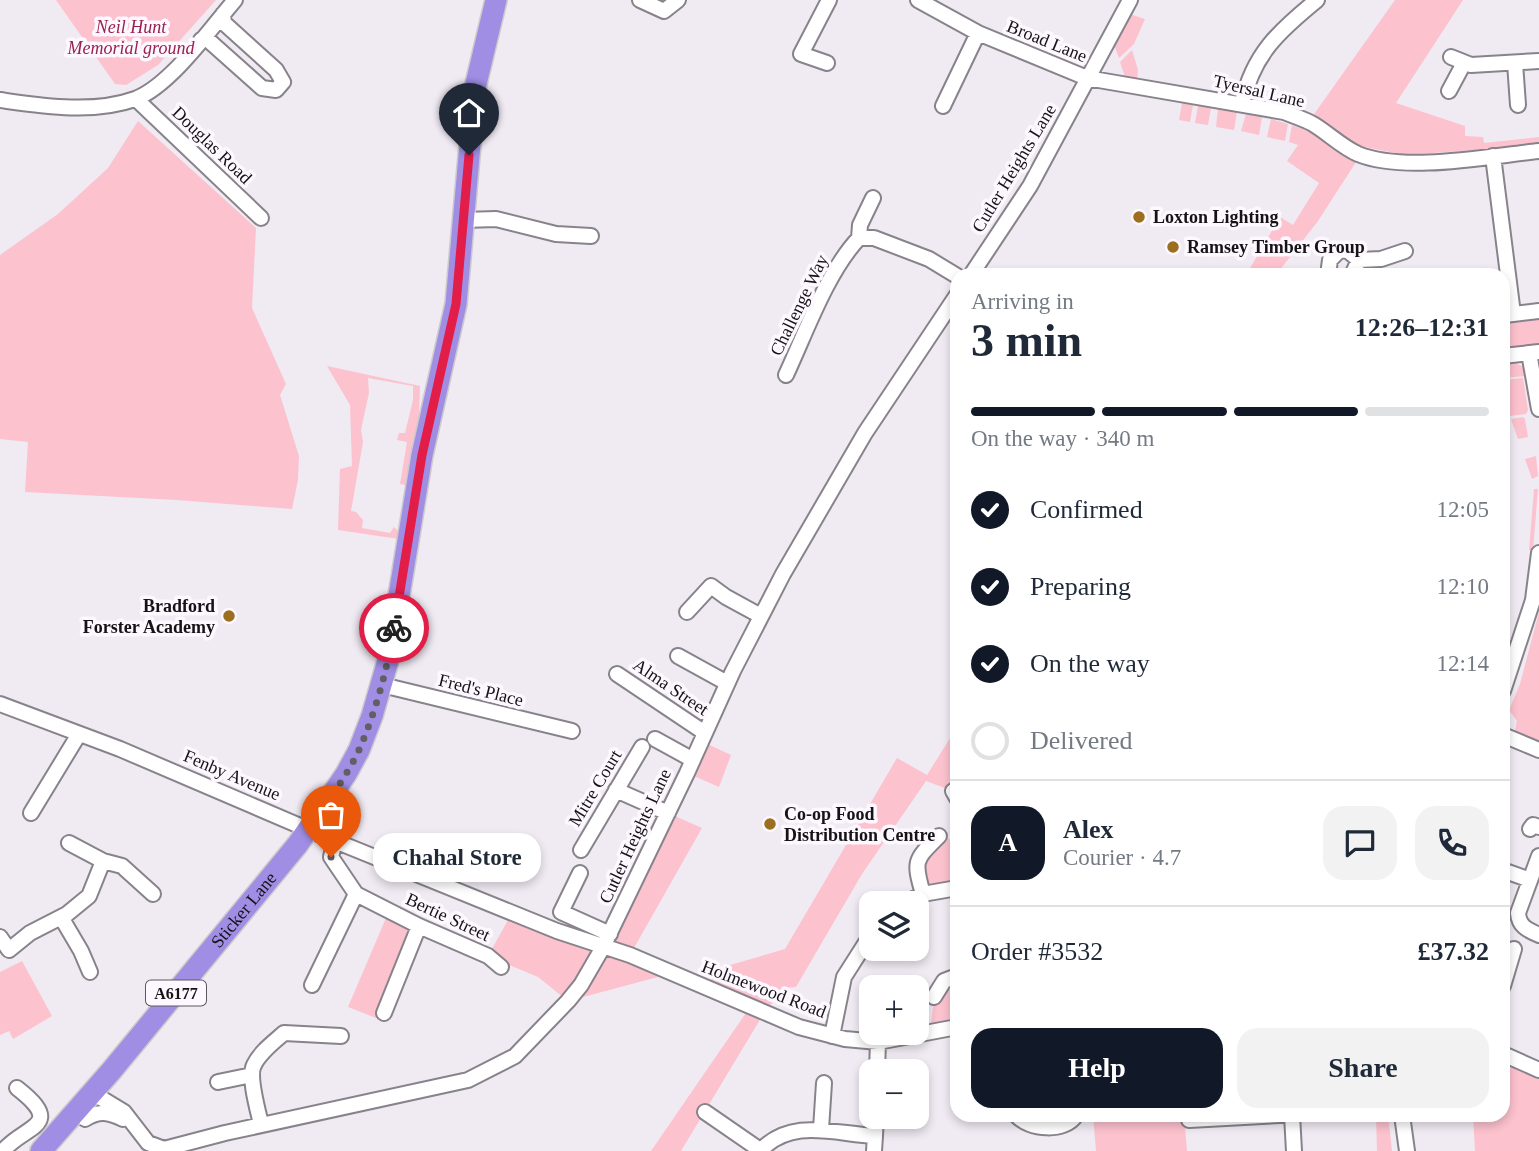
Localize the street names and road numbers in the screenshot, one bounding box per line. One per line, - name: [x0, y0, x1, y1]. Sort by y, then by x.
- street label: Broad Lane: [1004, 16, 1090, 66]
- street label: Tyersal Lane: [1211, 71, 1307, 111]
- street label: Cutler Heights Lane: [968, 100, 1060, 236]
- street label: Douglas Road: [168, 102, 256, 188]
- street label: Challenge Way: [766, 251, 832, 359]
- street label: Alma Street: [630, 655, 712, 719]
- street label: Fred's Place: [437, 670, 525, 710]
- street label: Fenby Avenue: [181, 746, 283, 804]
- street label: Mitre Court: [564, 746, 626, 830]
- street label: Cutler Heights Lane: [595, 766, 675, 906]
- street label: Sticker Lane: [207, 868, 281, 952]
- street label: Bertie Street: [403, 889, 493, 945]
- street label: Holmewood Road: [699, 956, 829, 1022]
- road number: A6177: [146, 981, 206, 1006]

